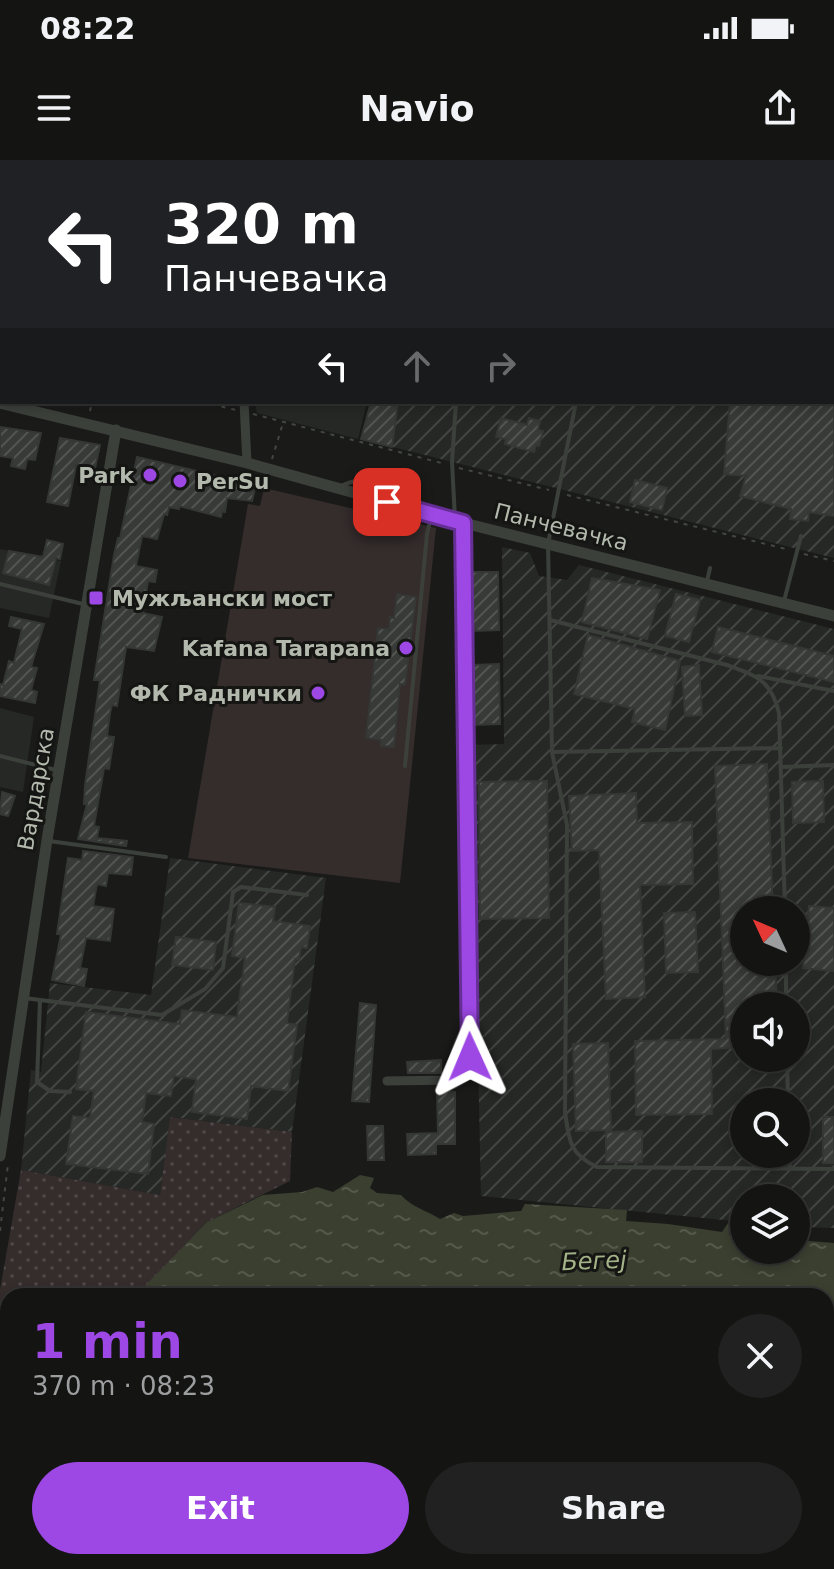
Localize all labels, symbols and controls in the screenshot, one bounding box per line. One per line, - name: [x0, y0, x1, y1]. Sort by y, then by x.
- text: 08:22: [40, 11, 136, 46]
- icon: menu: [32, 86, 76, 130]
- icon: share: [758, 86, 802, 130]
- text: Navio: [360, 88, 474, 129]
- text: 320 m: [164, 191, 359, 256]
- icon: left: [32, 192, 136, 296]
- text: Панчевачка: [164, 258, 388, 299]
- icon: left: [311, 344, 355, 388]
- icon: ahead: [395, 344, 439, 388]
- icon: right: [479, 344, 523, 388]
- place label: Park: [78, 463, 135, 488]
- marker: Park: [141, 466, 159, 484]
- pin: [353, 468, 421, 536]
- place label: PerSu: [196, 469, 269, 494]
- marker: PerSu: [171, 472, 189, 490]
- icon: arrive: [365, 480, 409, 524]
- street label: Панчевачка: [491, 498, 631, 556]
- place label: Мужљански мост: [112, 586, 332, 611]
- marker: Мужљански мост: [87, 589, 105, 607]
- place label: Kafana Tarapana: [182, 636, 390, 661]
- marker: Kafana Tarapana: [397, 639, 415, 657]
- place label: ФК Раднички: [130, 681, 302, 706]
- marker: ФК Раднички: [309, 684, 327, 702]
- street label: Вардарска: [13, 726, 59, 852]
- north arrow: [730, 896, 810, 976]
- map controls: [730, 896, 810, 1264]
- button: sound: [730, 992, 810, 1072]
- position arrow: [428, 1015, 512, 1099]
- button: search: [730, 1088, 810, 1168]
- button: layers: [730, 1184, 810, 1264]
- water label: Бегеј: [561, 1246, 627, 1276]
- text: 1 min: [32, 1313, 183, 1369]
- button: close: [718, 1314, 802, 1398]
- text: 370 m · 08:23: [32, 1371, 215, 1401]
- button: Exit: [32, 1462, 409, 1554]
- button: Share: [425, 1462, 802, 1554]

